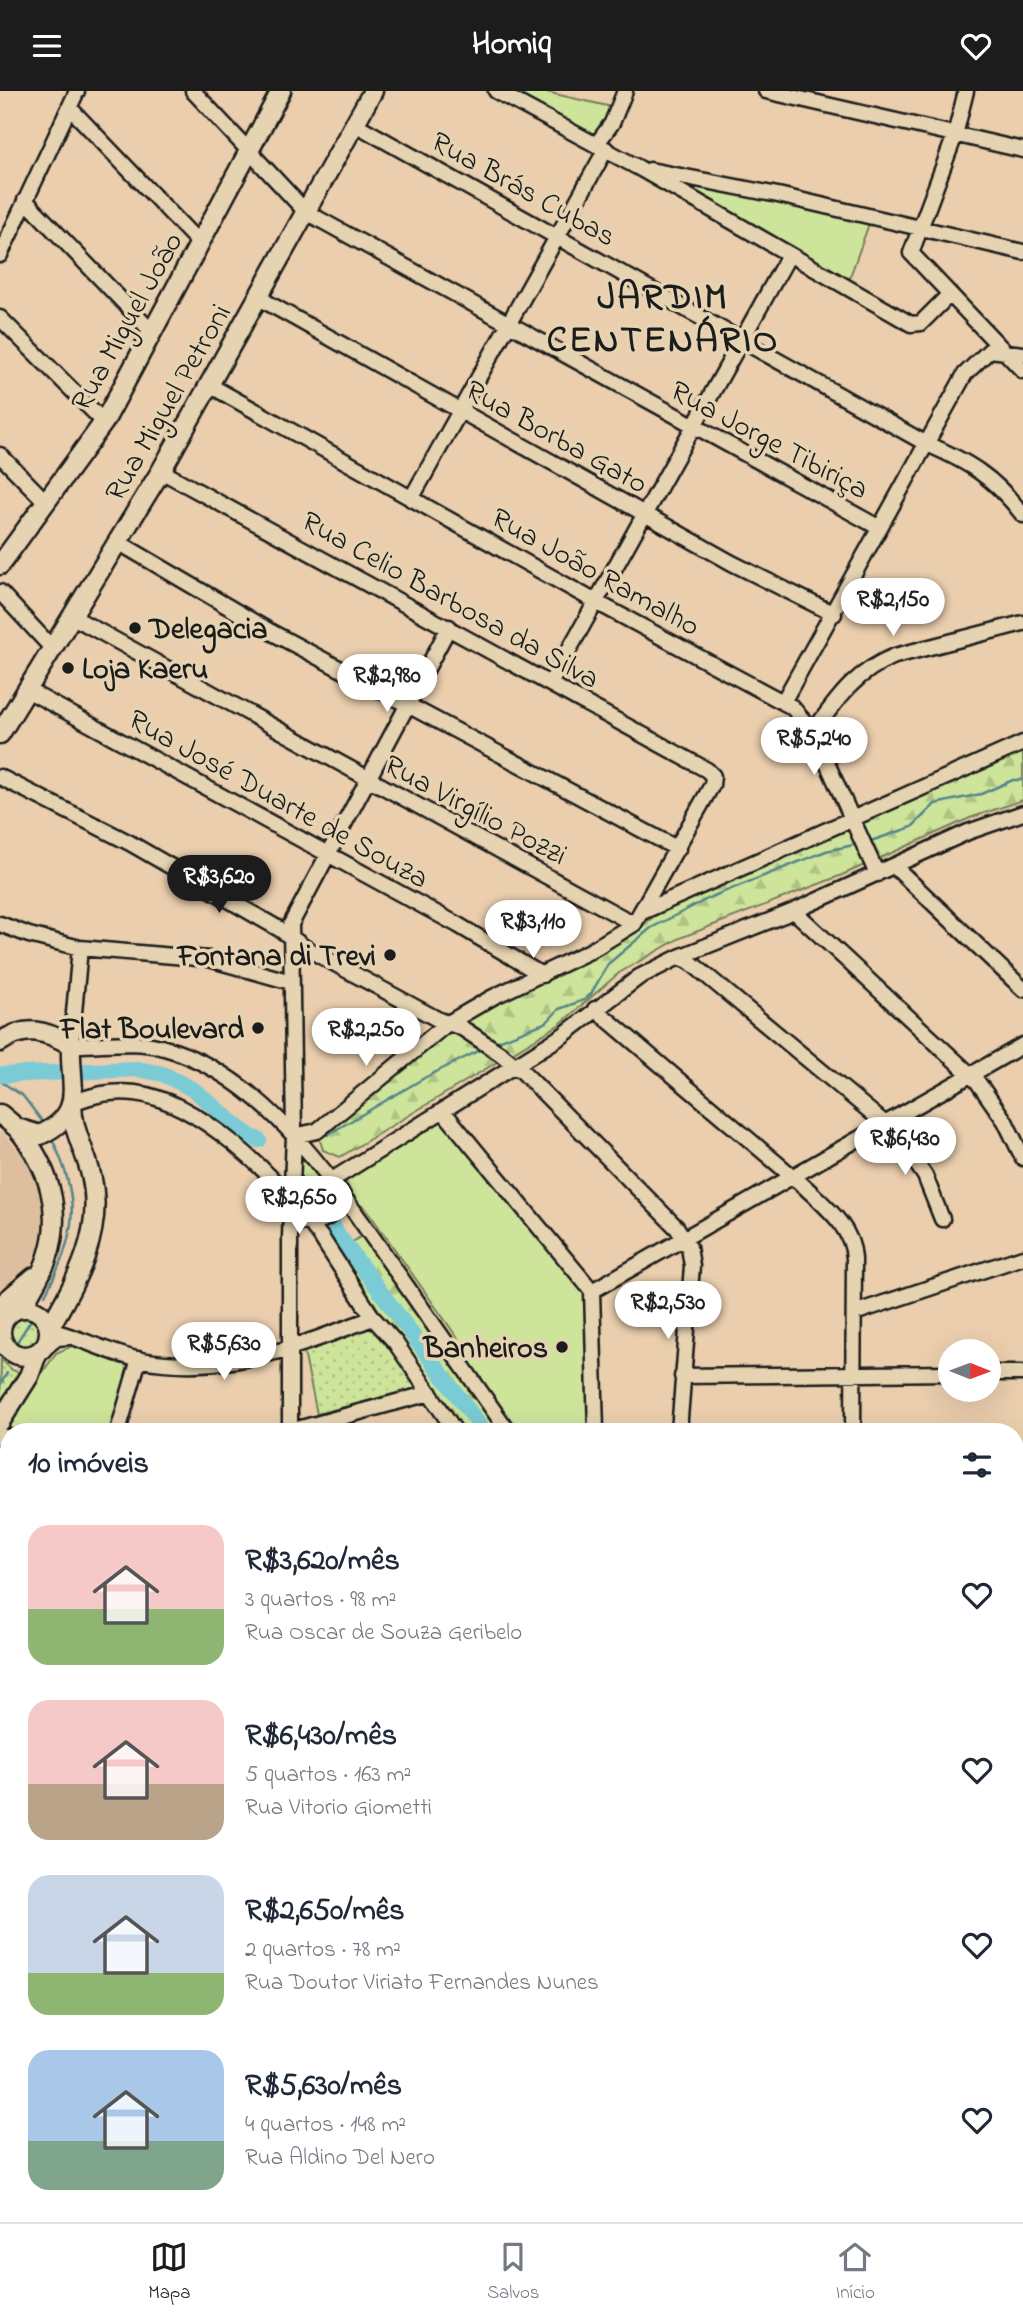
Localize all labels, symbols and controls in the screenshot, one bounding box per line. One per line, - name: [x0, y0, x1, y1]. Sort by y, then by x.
- text: Homiq: [472, 22, 551, 69]
- icon: menu: [28, 27, 66, 65]
- icon: heart: [957, 27, 995, 65]
- street label: Rua Brás Cubas: [422, 122, 623, 260]
- street label: Rua Miguel João: [61, 225, 196, 420]
- district label: JARDIM CENTENÁRIO: [547, 272, 779, 369]
- street label: Rua Miguel Petroni: [95, 296, 244, 511]
- street label: Rua Borba Gato: [456, 370, 655, 507]
- street label: Rua Jorge Tibiriça: [661, 371, 876, 513]
- street label: Rua João Ramalho: [482, 498, 707, 649]
- street label: Rua Celio Barbosa da Silva: [292, 501, 607, 702]
- pin: R$2,150: [828, 579, 958, 638]
- text: R$2,150: [857, 584, 929, 617]
- place label: Delegacia: [147, 609, 268, 654]
- marker: Delegacia: [127, 620, 143, 636]
- place label: Loja Kaeru: [82, 649, 208, 693]
- pin: R$2,980: [322, 655, 452, 714]
- marker: Loja Kaeru: [60, 660, 76, 676]
- text: R$2,980: [353, 660, 421, 693]
- street label: Rua José Duarte de Souza: [119, 699, 436, 902]
- pin: R$5,240: [749, 717, 879, 777]
- text: R$5,240: [777, 723, 851, 756]
- street label: Rua Virgílio Pozzi: [375, 745, 574, 878]
- pin: R$3,620: [154, 855, 284, 915]
- text: R$3,620: [183, 861, 255, 894]
- pin: R$3,110: [468, 901, 598, 960]
- text: R$3,110: [501, 906, 565, 939]
- place label: Fontana di Trevi: [175, 936, 376, 980]
- marker: Fontana di Trevi: [382, 947, 398, 963]
- place label: Flat Boulevard: [58, 1009, 244, 1053]
- pin: R$2,250: [301, 1009, 431, 1068]
- text: R$2,250: [328, 1014, 404, 1047]
- marker: Flat Boulevard: [250, 1020, 266, 1036]
- pin: R$6,430: [840, 1117, 970, 1177]
- text: R$6,430: [870, 1123, 940, 1156]
- pin: R$2,650: [234, 1177, 364, 1236]
- text: R$2,650: [261, 1182, 337, 1215]
- pin: R$2,530: [603, 1281, 733, 1341]
- text: R$2,530: [631, 1287, 705, 1320]
- pin: R$5,630: [159, 1323, 289, 1382]
- text: R$5,630: [187, 1328, 261, 1361]
- place label: Banheiros: [422, 1328, 548, 1372]
- marker: Banheiros: [554, 1339, 570, 1355]
- north arrow: [938, 1339, 1001, 1402]
- map controls: [938, 1339, 1001, 1402]
- text: 10 imóveis: [28, 1443, 149, 1487]
- icon: filters: [958, 1446, 996, 1484]
- text: R$3,620/mês: [245, 1540, 400, 1584]
- icon: home: [84, 1553, 168, 1637]
- icon: heart: [958, 1576, 996, 1614]
- text: 3 quartos · 98 m²: [245, 1584, 396, 1617]
- text: Rua Oscar de Souza Geribelo: [245, 1617, 522, 1650]
- text: R$6,430/mês: [245, 1715, 397, 1759]
- icon: home: [84, 1728, 168, 1812]
- icon: heart: [958, 1751, 996, 1789]
- text: 5 quartos · 163 m²: [245, 1759, 411, 1792]
- text: Rua Vitorio Giometti: [245, 1792, 432, 1825]
- text: R$2,650/mês: [245, 1890, 404, 1934]
- icon: home: [84, 1903, 168, 1987]
- icon: heart: [958, 1926, 996, 1964]
- text: 2 quartos · 78 m²: [245, 1934, 401, 1967]
- text: Rua Doutor Viriato Fernandes Nunes: [245, 1967, 599, 2000]
- text: R$5,630/mês: [245, 2065, 402, 2109]
- icon: home: [84, 2078, 168, 2162]
- icon: heart: [958, 2101, 996, 2139]
- text: 4 quartos · 148 m²: [245, 2109, 406, 2142]
- text: Rua Aldino Del Nero: [245, 2142, 435, 2175]
- tab: Mapa: [148, 2238, 191, 2307]
- tab: Salvos: [487, 2238, 539, 2307]
- tab: Início: [836, 2238, 875, 2307]

